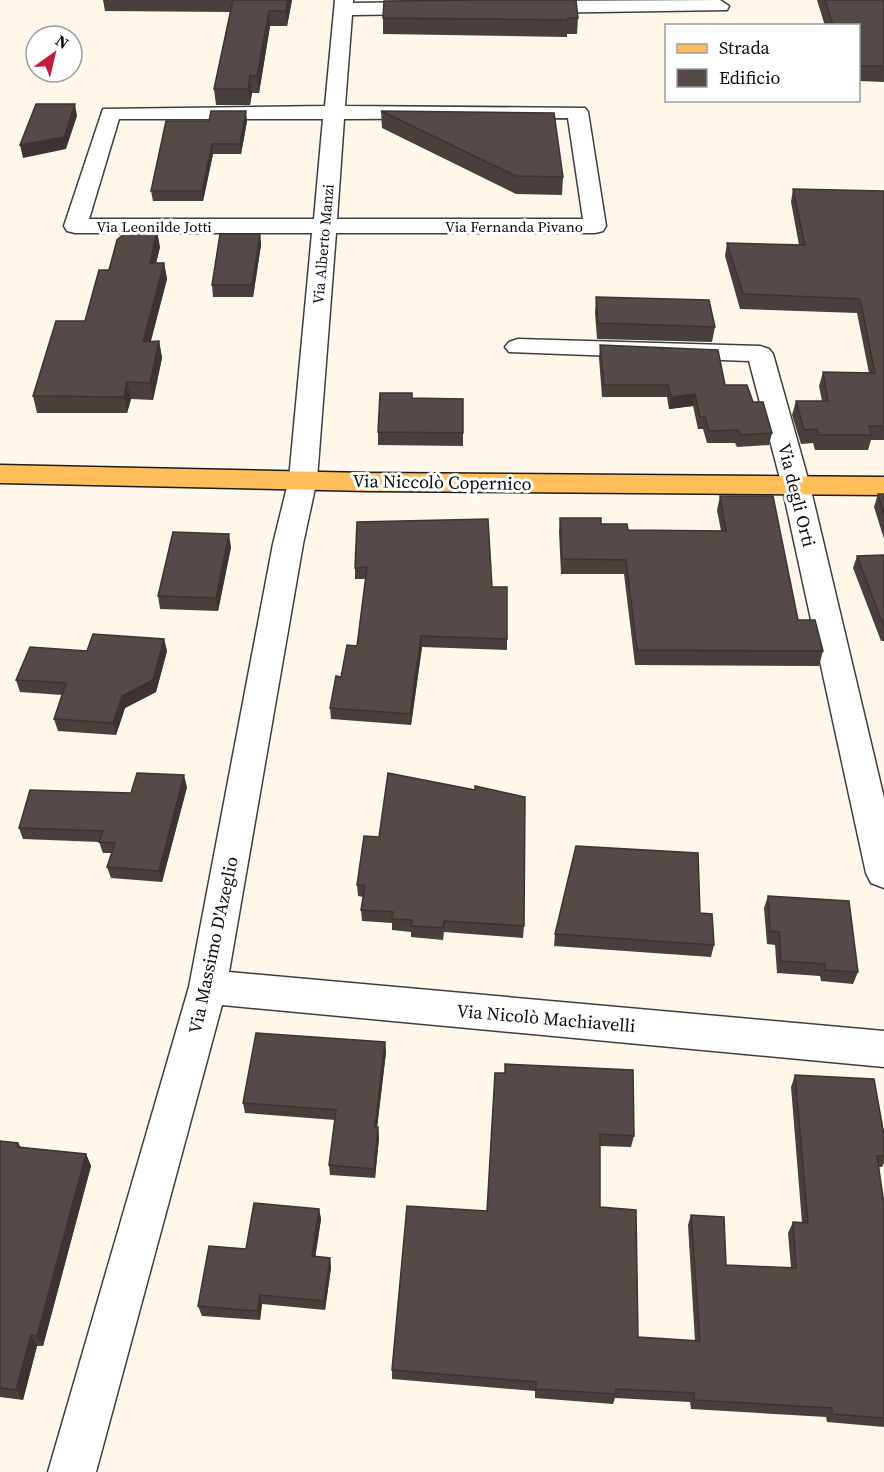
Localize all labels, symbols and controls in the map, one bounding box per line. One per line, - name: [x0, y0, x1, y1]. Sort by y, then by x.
- north arrow: [24, 24, 84, 84]
- legend: [665, 24, 860, 102]
- text: N: [51, 29, 74, 54]
- text: Strada: [719, 35, 770, 60]
- text: Edificio: [719, 65, 780, 90]
- street label: Via Alberto Manzi: [307, 183, 339, 305]
- street label: Via Leonilde Jotti: [96, 216, 212, 237]
- street label: Via Fernanda Pivano: [445, 216, 583, 237]
- street label: Via degli Orti: [772, 441, 822, 549]
- street label: Via Niccolò Copernico: [352, 468, 532, 496]
- street label: Via Massimo D'Azeglio: [182, 854, 244, 1036]
- street label: Via Nicolò Machiavelli: [456, 998, 636, 1038]

